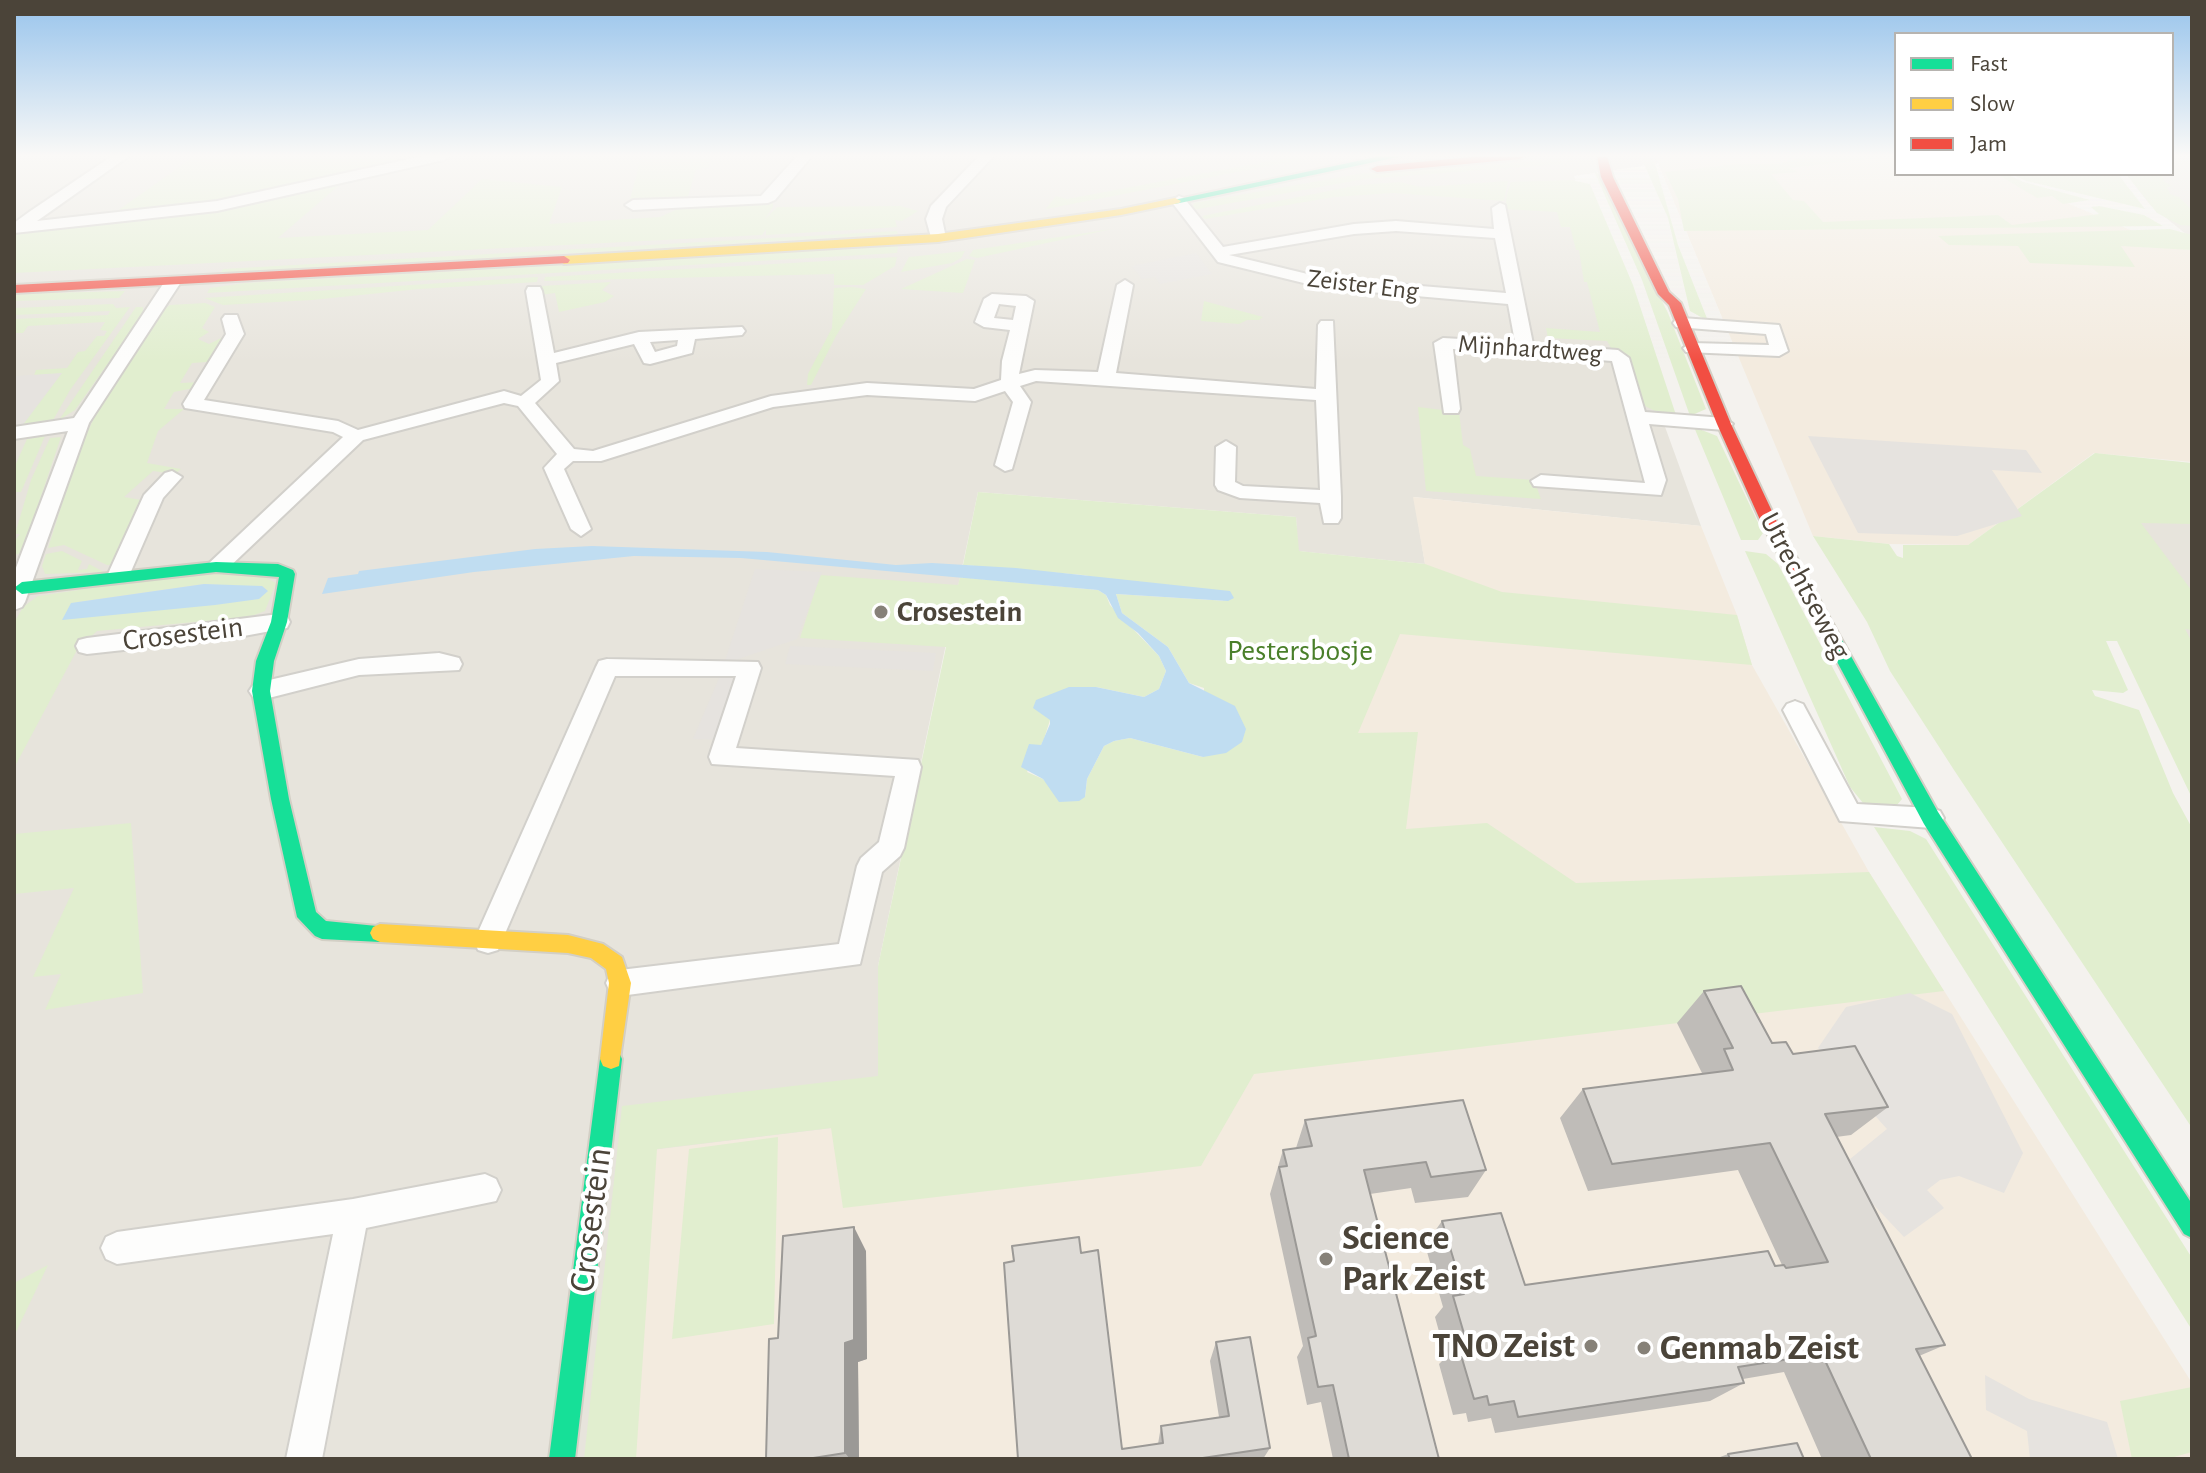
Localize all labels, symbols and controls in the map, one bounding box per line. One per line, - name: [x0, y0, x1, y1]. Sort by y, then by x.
- legend: [1894, 32, 2174, 176]
- text: Fast: [1970, 52, 2007, 76]
- text: Slow: [1970, 92, 2015, 116]
- text: Jam: [1970, 132, 2007, 156]
- street label: Zeister Eng: [1306, 263, 1420, 307]
- street label: Mijnhardtweg: [1457, 328, 1603, 370]
- street label: Utrechtseweg: [1751, 506, 1859, 666]
- place label: Crosestein: [897, 594, 1022, 630]
- marker: Crosestein: [872, 603, 890, 621]
- street label: Crosestein: [121, 609, 245, 659]
- park label: Pestersbosje: [1227, 633, 1373, 669]
- street label: Crosestein: [561, 1145, 621, 1295]
- place label: Science Park Zeist: [1342, 1216, 1485, 1301]
- marker: Science Park Zeist: [1317, 1250, 1335, 1268]
- place label: TNO Zeist: [1432, 1324, 1575, 1368]
- place label: Genmab Zeist: [1660, 1326, 1859, 1370]
- marker: TNO Zeist: [1582, 1337, 1600, 1355]
- marker: Genmab Zeist: [1635, 1339, 1653, 1357]

